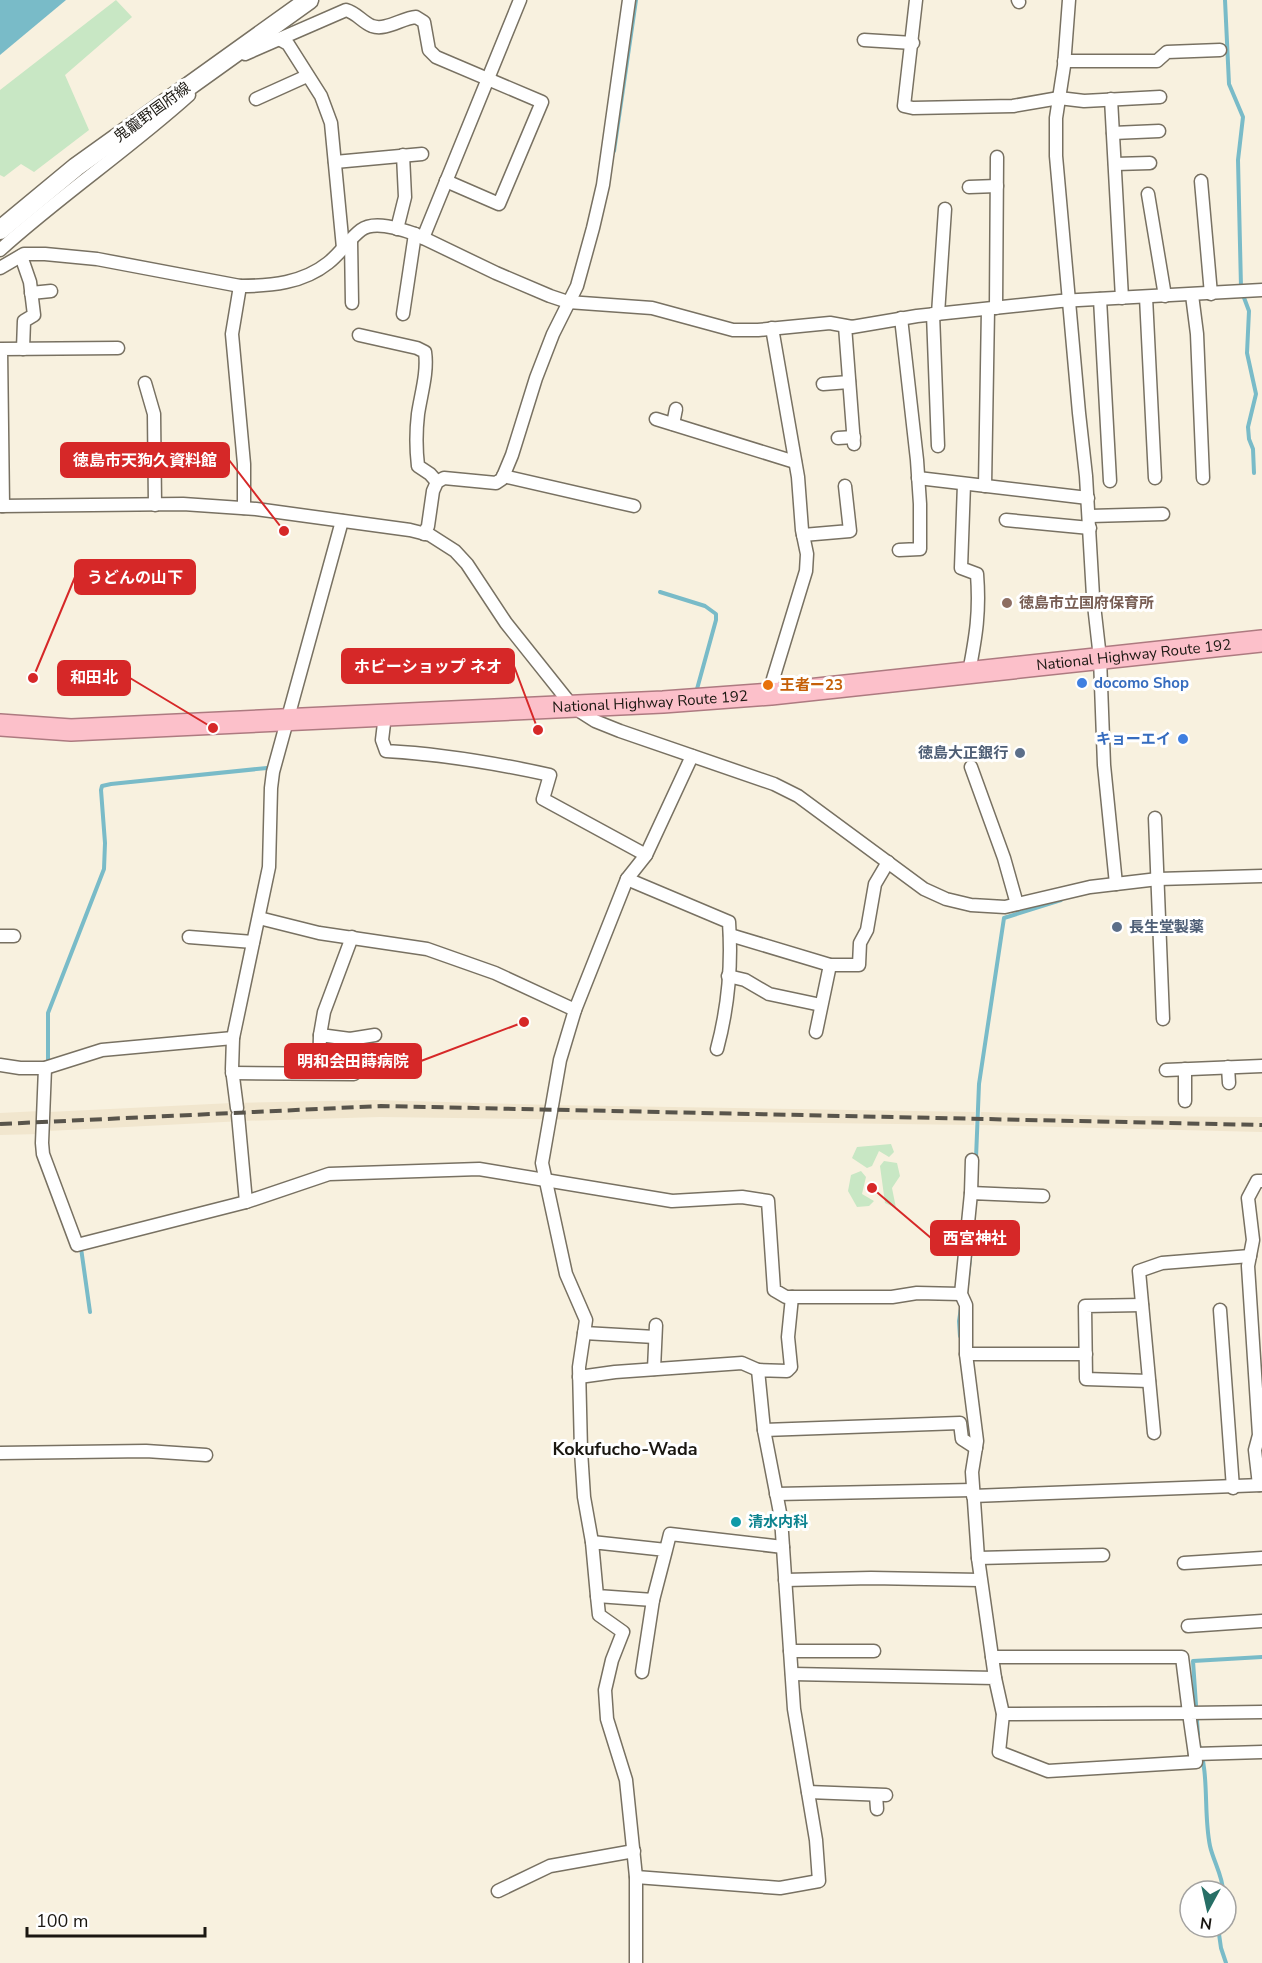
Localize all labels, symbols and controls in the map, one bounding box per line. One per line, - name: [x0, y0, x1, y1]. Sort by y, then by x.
- street label: 鬼籠野国府線: [110, 77, 194, 147]
- callout: 徳島市天狗久資料館: [61, 443, 229, 477]
- text: 徳島市天狗久資料館: [73, 450, 217, 472]
- callout: うどんの山下: [75, 560, 195, 594]
- text: うどんの山下: [87, 567, 183, 589]
- place label: 徳島市立国府保育所: [1019, 593, 1154, 613]
- marker: 徳島市立国府保育所: [1000, 596, 1014, 610]
- street label: National Highway Route 192: [1035, 634, 1232, 675]
- callout: ホビーショップ ネオ: [342, 649, 514, 683]
- text: ホビーショップ ネオ: [354, 656, 502, 678]
- callout: 和田北: [58, 661, 130, 695]
- text: 和田北: [70, 667, 118, 689]
- place label: docomo Shop: [1094, 673, 1189, 693]
- place label: 王者ー23: [780, 675, 843, 695]
- marker: docomo Shop: [1075, 676, 1089, 690]
- marker: 王者ー23: [761, 678, 775, 692]
- street label: National Highway Route 192: [552, 686, 749, 717]
- place label: キョーエイ: [1096, 729, 1171, 749]
- marker: キョーエイ: [1176, 732, 1190, 746]
- place label: 徳島大正銀行: [918, 743, 1008, 763]
- marker: 徳島大正銀行: [1013, 746, 1027, 760]
- place label: 長生堂製薬: [1129, 917, 1204, 937]
- marker: 長生堂製薬: [1110, 920, 1124, 934]
- callout: 明和会田蒔病院: [285, 1044, 421, 1078]
- text: 明和会田蒔病院: [297, 1051, 409, 1073]
- callout: 西宮神社: [931, 1221, 1019, 1255]
- text: 西宮神社: [943, 1228, 1007, 1250]
- district label: Kokufucho-Wada: [552, 1437, 698, 1461]
- place label: 清水内科: [748, 1512, 808, 1532]
- marker: 清水内科: [729, 1515, 743, 1529]
- north arrow: [1178, 1879, 1238, 1939]
- scale bar: [27, 1900, 206, 1938]
- text: 100 m: [36, 1909, 88, 1933]
- text: N: [1199, 1911, 1214, 1935]

